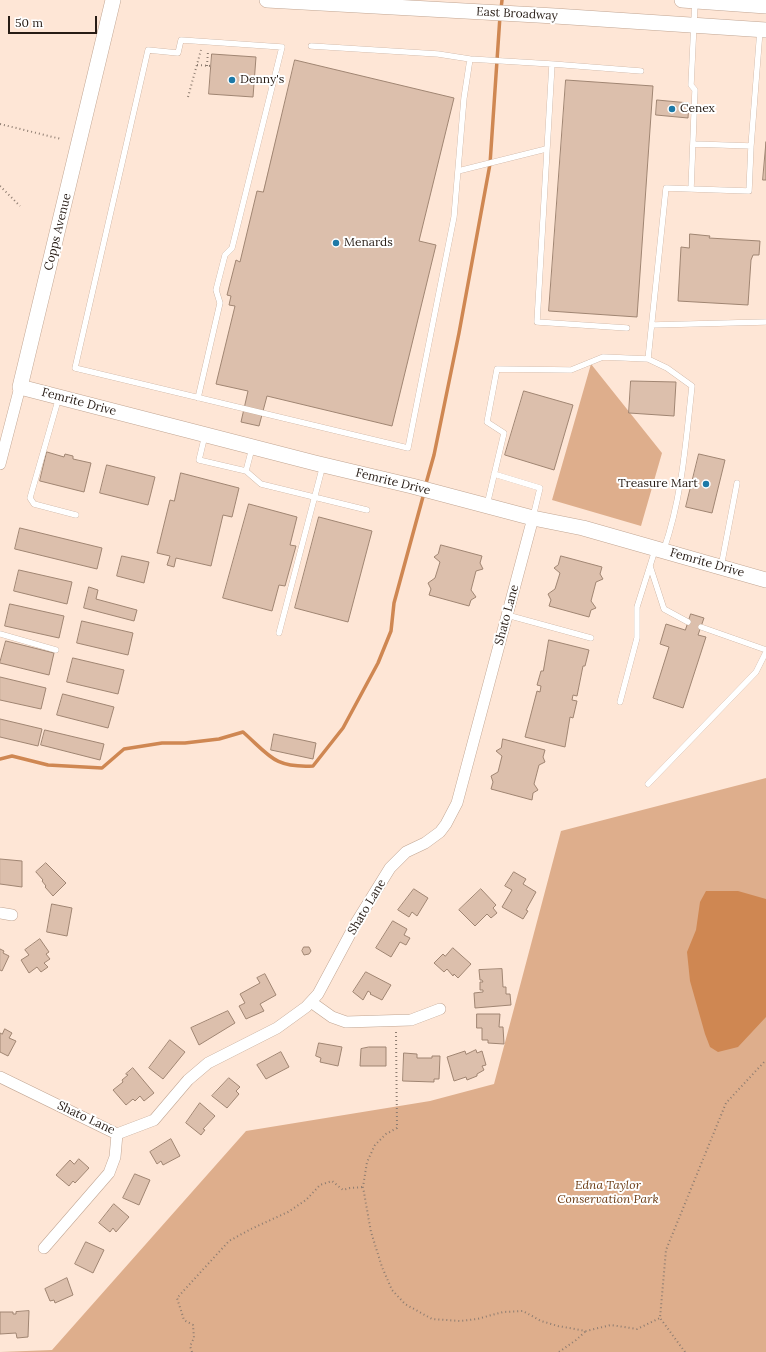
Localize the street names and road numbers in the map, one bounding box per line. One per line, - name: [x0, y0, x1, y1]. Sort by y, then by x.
- street label: East Broadway: [476, 5, 558, 23]
- street label: Copps Avenue: [41, 192, 75, 272]
- street label: Femrite Drive: [40, 385, 118, 419]
- street label: Femrite Drive: [354, 466, 432, 498]
- street label: Femrite Drive: [668, 546, 746, 580]
- street label: Shato Lane: [492, 583, 522, 647]
- street label: Shato Lane: [345, 877, 389, 937]
- street label: Shato Lane: [55, 1098, 117, 1138]

